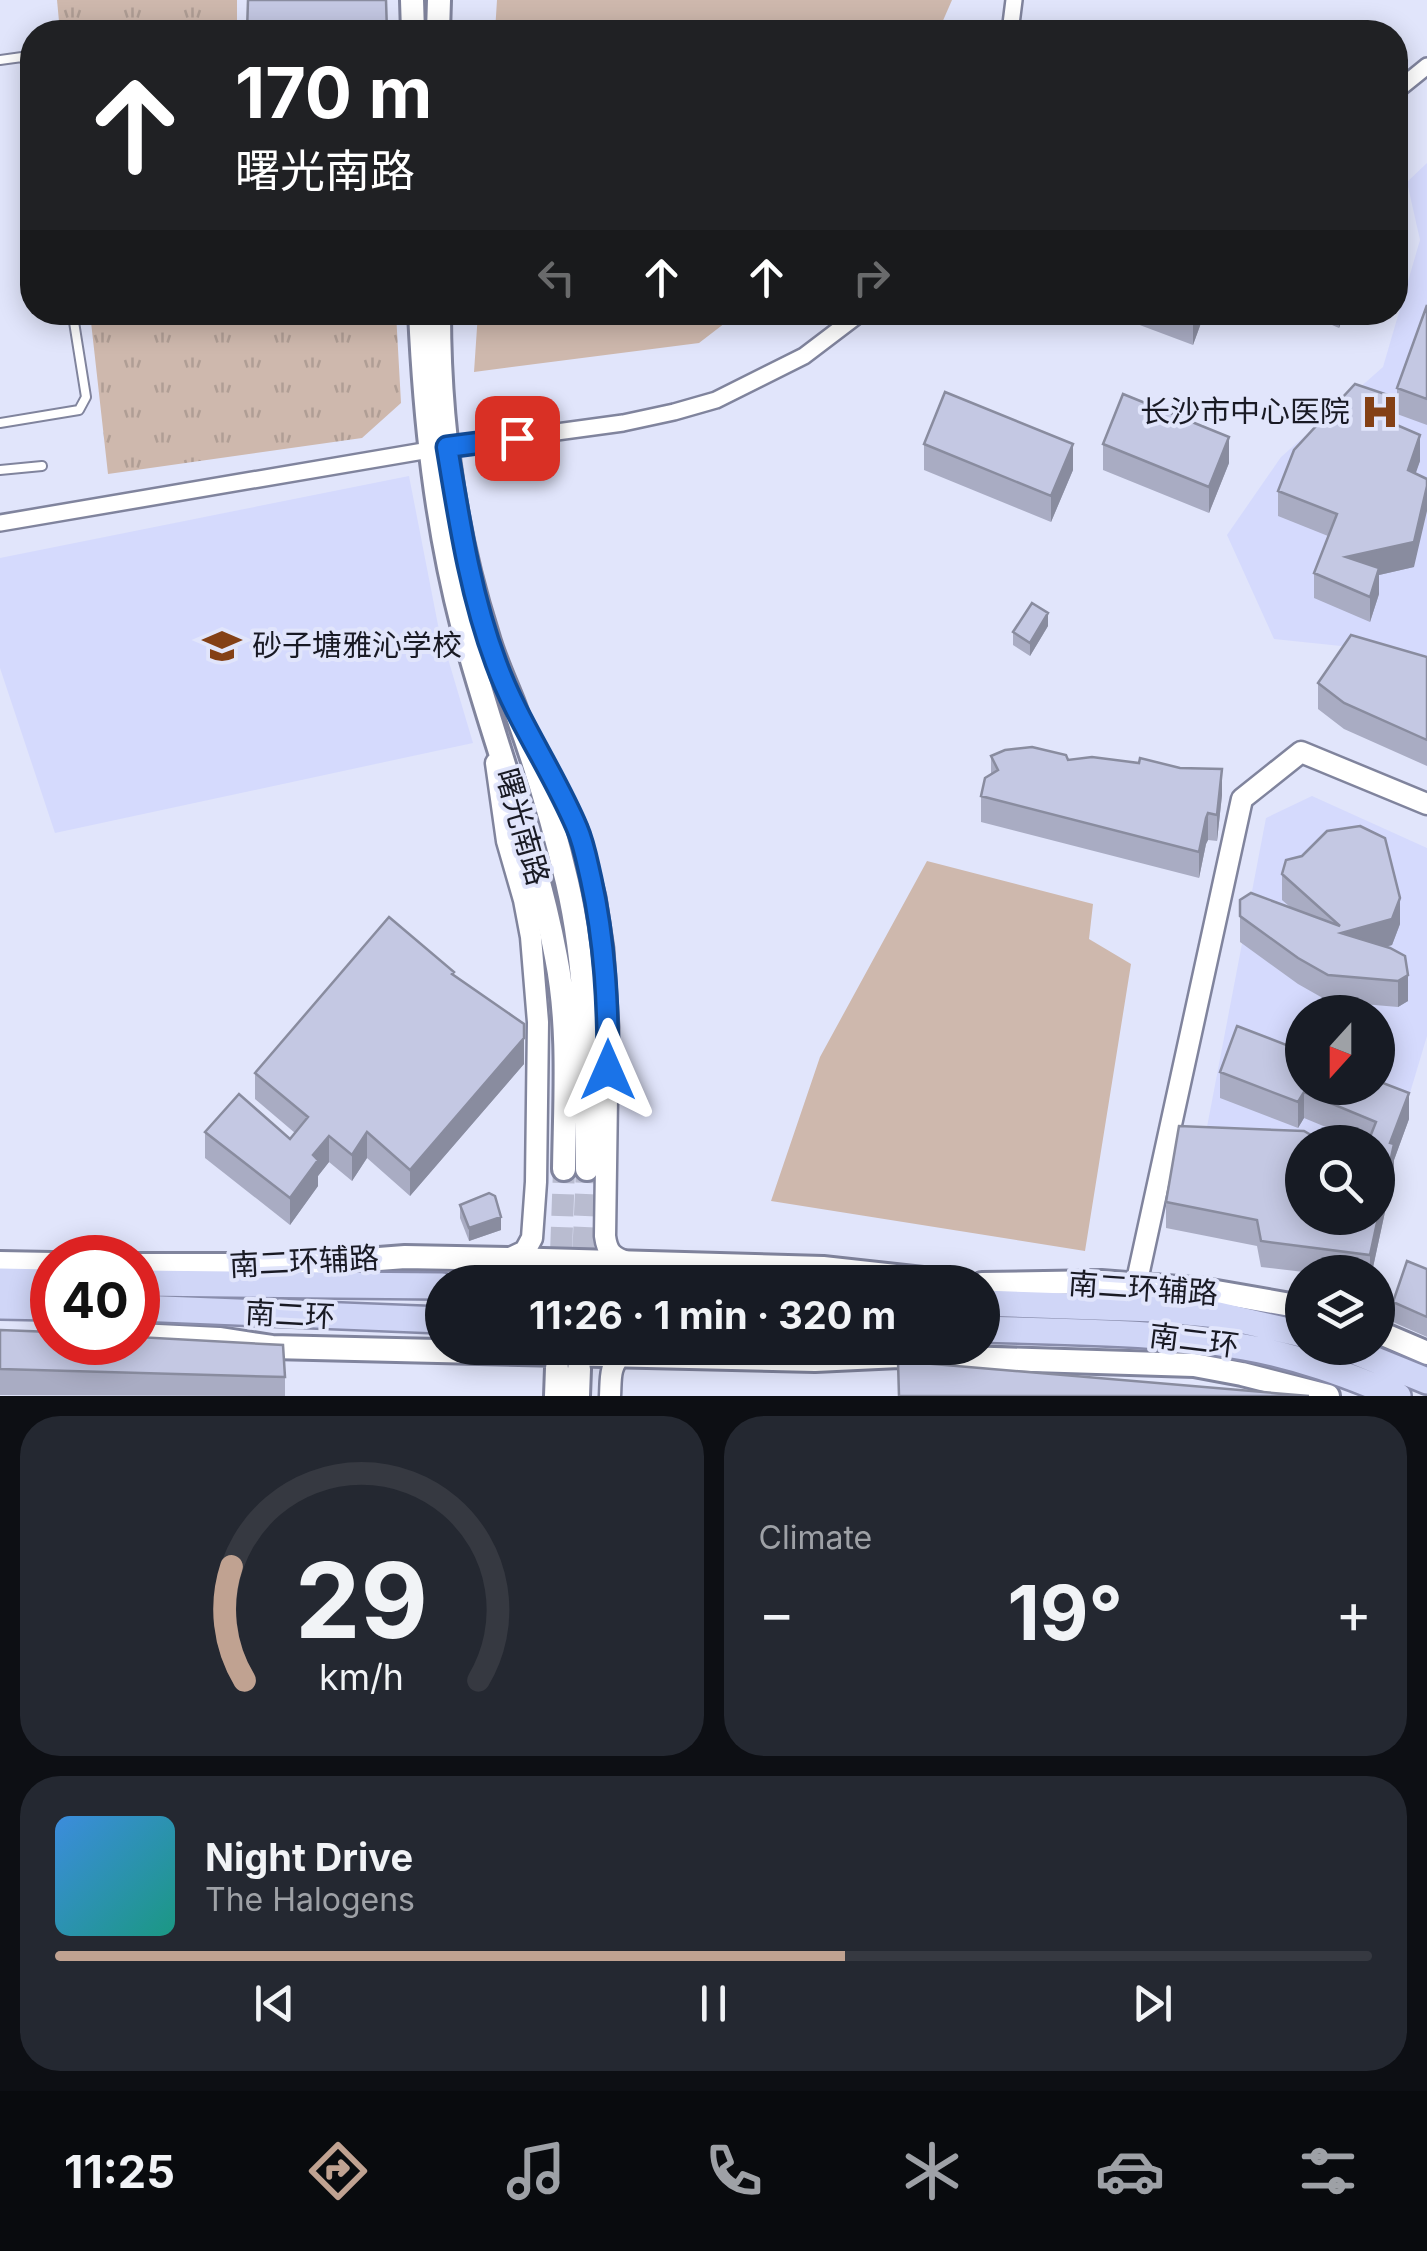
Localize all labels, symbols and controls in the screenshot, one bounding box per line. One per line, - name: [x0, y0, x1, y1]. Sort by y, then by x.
- text: 170 m: [235, 50, 432, 135]
- icon: ahead: [70, 60, 200, 190]
- text: 曙光南路: [235, 143, 415, 198]
- icon: left: [529, 250, 584, 305]
- icon: ahead: [634, 250, 689, 305]
- icon: ahead: [739, 250, 794, 305]
- icon: right: [844, 250, 899, 305]
- hospital icon: 长沙市中心医院: [1359, 391, 1401, 433]
- place label: 长沙市中心医院: [1140, 393, 1350, 429]
- pin: [475, 396, 560, 481]
- icon: arrive: [490, 411, 545, 466]
- school or university icon: 砂子塘雅沁学校: [201, 625, 243, 667]
- place label: 砂子塘雅沁学校: [252, 627, 462, 663]
- street label: 曙光南路: [489, 764, 557, 889]
- north arrow: [1285, 995, 1395, 1105]
- map controls: [1285, 995, 1395, 1365]
- position arrow: [556, 1018, 660, 1122]
- button: search: [1285, 1125, 1395, 1235]
- speed limit sign: 40: [30, 1235, 160, 1365]
- street label: 南二环辅路: [228, 1239, 380, 1283]
- button: layers: [1285, 1255, 1395, 1365]
- street label: 南二环辅路: [1067, 1265, 1219, 1311]
- text: 11:26 · 1 min · 320 m: [529, 1292, 896, 1338]
- street label: 南二环: [244, 1294, 336, 1334]
- street label: 南二环: [1147, 1317, 1241, 1363]
- text: Climate: [759, 1518, 872, 1557]
- text: 29: [295, 1537, 428, 1663]
- text: 19°: [1007, 1567, 1123, 1658]
- text: −: [759, 1580, 795, 1646]
- text: +: [1336, 1580, 1372, 1646]
- text: km/h: [319, 1655, 404, 1699]
- text: Night Drive: [205, 1834, 413, 1880]
- text: The Halogens: [205, 1880, 415, 1919]
- icon: previous: [247, 1976, 302, 2031]
- icon: pause: [686, 1976, 741, 2031]
- icon: next: [1125, 1976, 1180, 2031]
- icon: directions: [303, 2136, 373, 2206]
- icon: music: [501, 2136, 571, 2206]
- icon: phone: [699, 2136, 769, 2206]
- icon: climate: [897, 2136, 967, 2206]
- icon: car: [1095, 2136, 1165, 2206]
- icon: filters: [1293, 2136, 1363, 2206]
- text: 11:25: [64, 2144, 175, 2199]

